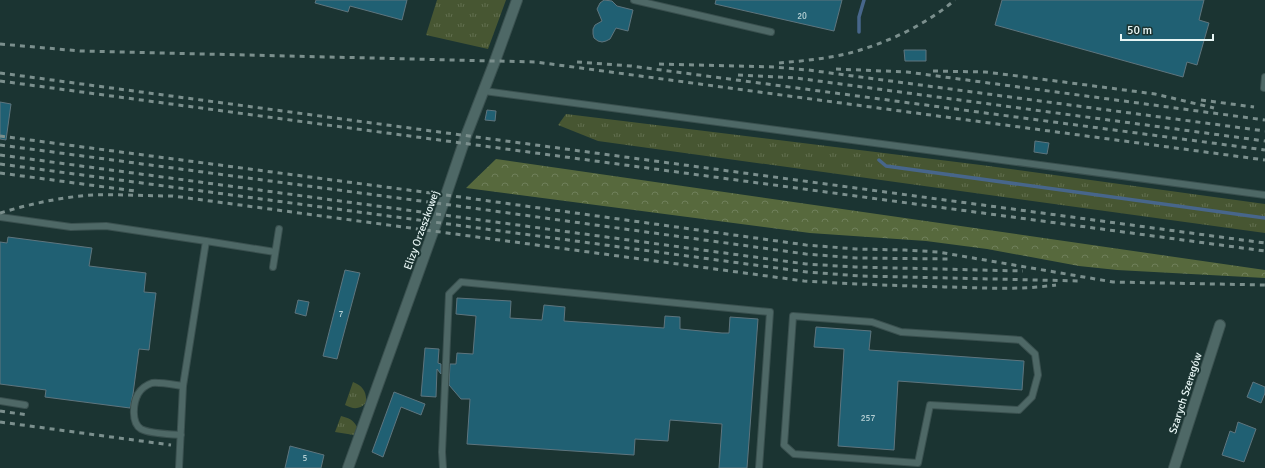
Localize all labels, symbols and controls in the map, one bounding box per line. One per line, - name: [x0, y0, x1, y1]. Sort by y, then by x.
- house number: 20: [797, 11, 807, 22]
- scale bar: [1121, 16, 1213, 42]
- text: 50 m: [1127, 23, 1152, 38]
- street label: Elizy Orzeszkowej: [401, 189, 442, 272]
- house number: 7: [339, 309, 344, 320]
- street label: Szarych Szeregów: [1166, 351, 1205, 435]
- house number: 257: [861, 413, 875, 424]
- house number: 5: [303, 453, 308, 464]

